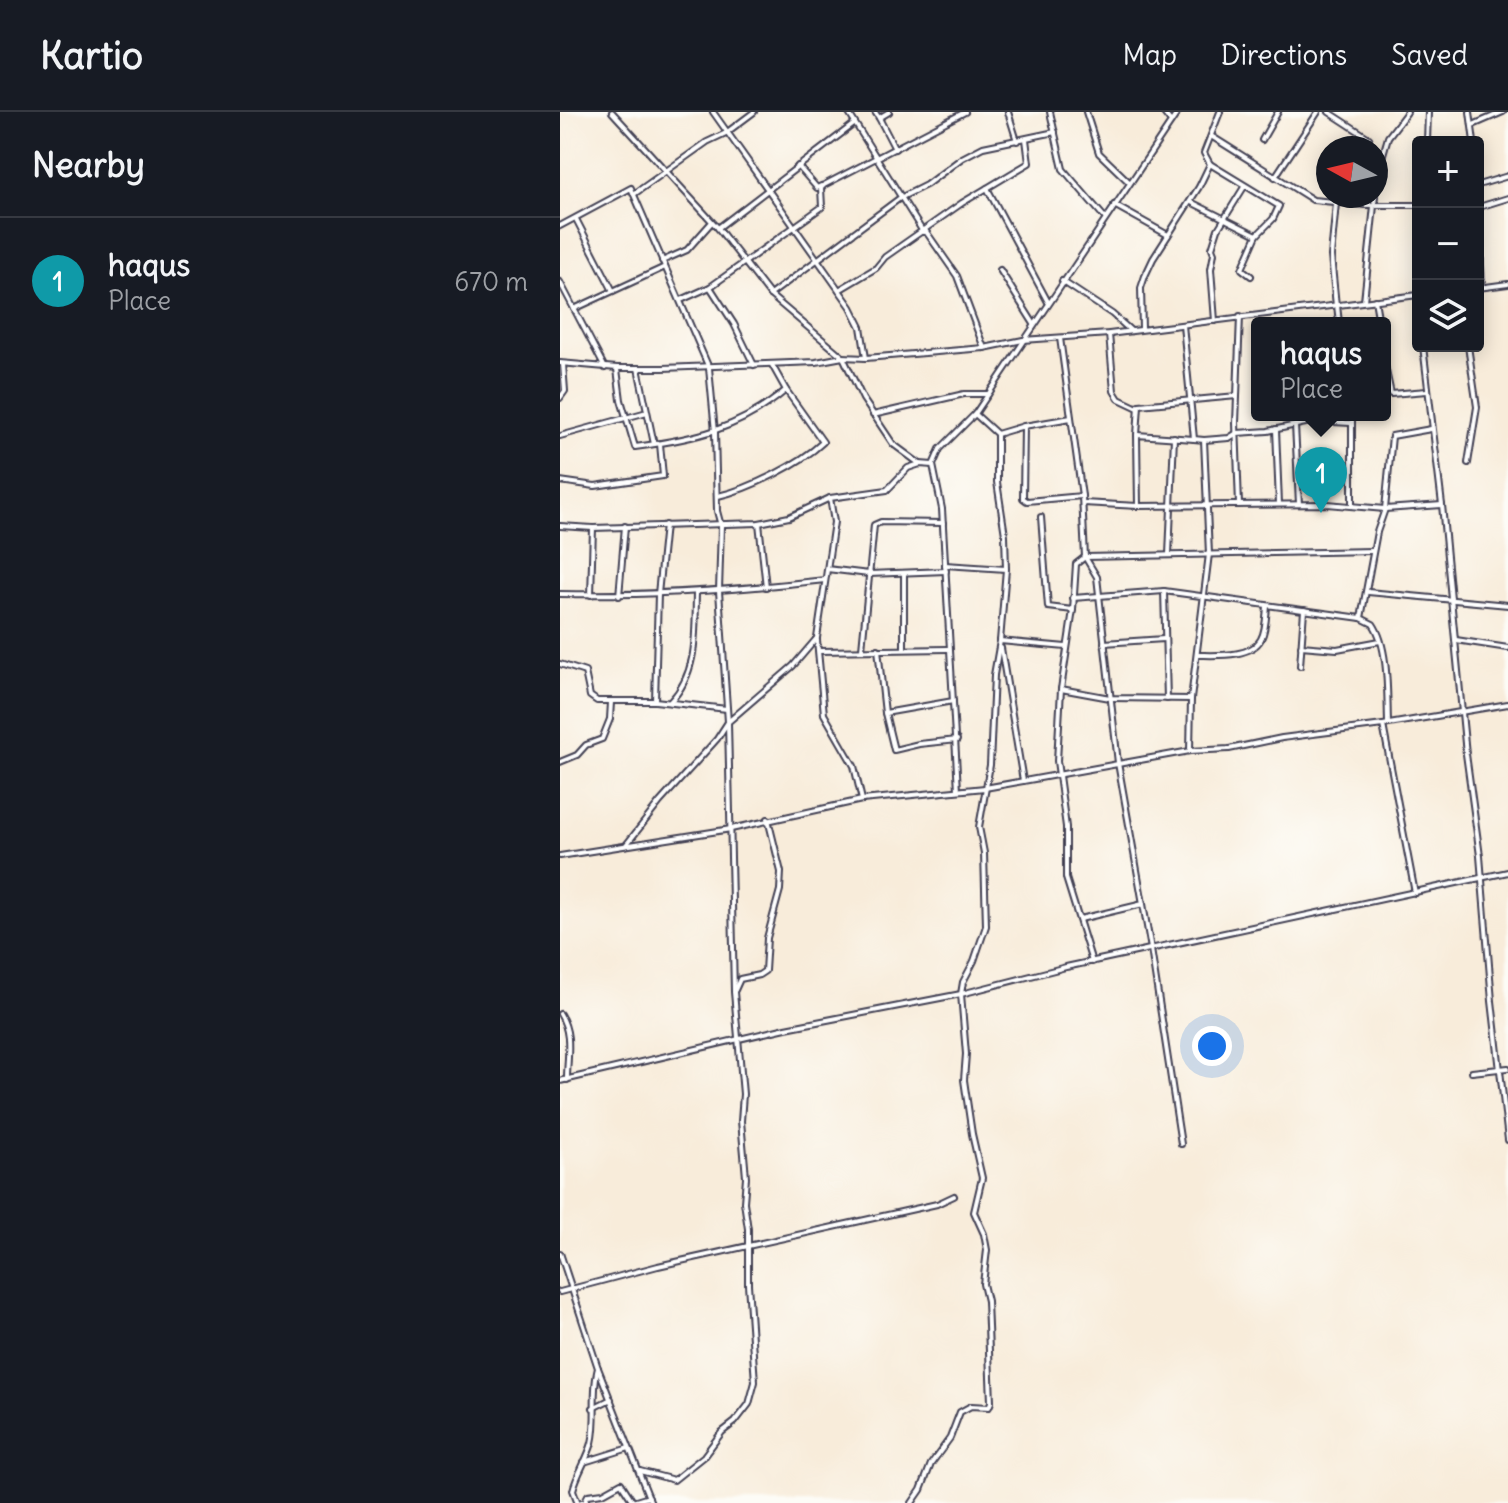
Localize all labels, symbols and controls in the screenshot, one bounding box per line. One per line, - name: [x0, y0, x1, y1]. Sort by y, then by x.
- text: Kartio: [40, 32, 143, 79]
- text: Map: [1122, 37, 1177, 73]
- text: Directions: [1221, 37, 1347, 73]
- text: Saved: [1391, 37, 1468, 73]
- north arrow: [1316, 136, 1388, 208]
- map controls: [1412, 136, 1484, 352]
- button: +: [1412, 136, 1484, 208]
- text: Nearby: [32, 143, 145, 186]
- button: −: [1412, 208, 1484, 280]
- text: haqus: [108, 246, 190, 284]
- text: 1: [53, 265, 63, 298]
- text: 670 m: [454, 265, 528, 298]
- button: layers: [1412, 280, 1484, 352]
- text: Place: [108, 284, 171, 317]
- popup: [1251, 317, 1391, 421]
- text: haqus: [1280, 334, 1362, 372]
- text: Place: [1280, 372, 1343, 405]
- pin: 1: [1295, 447, 1347, 513]
- your location: [1192, 1026, 1232, 1066]

